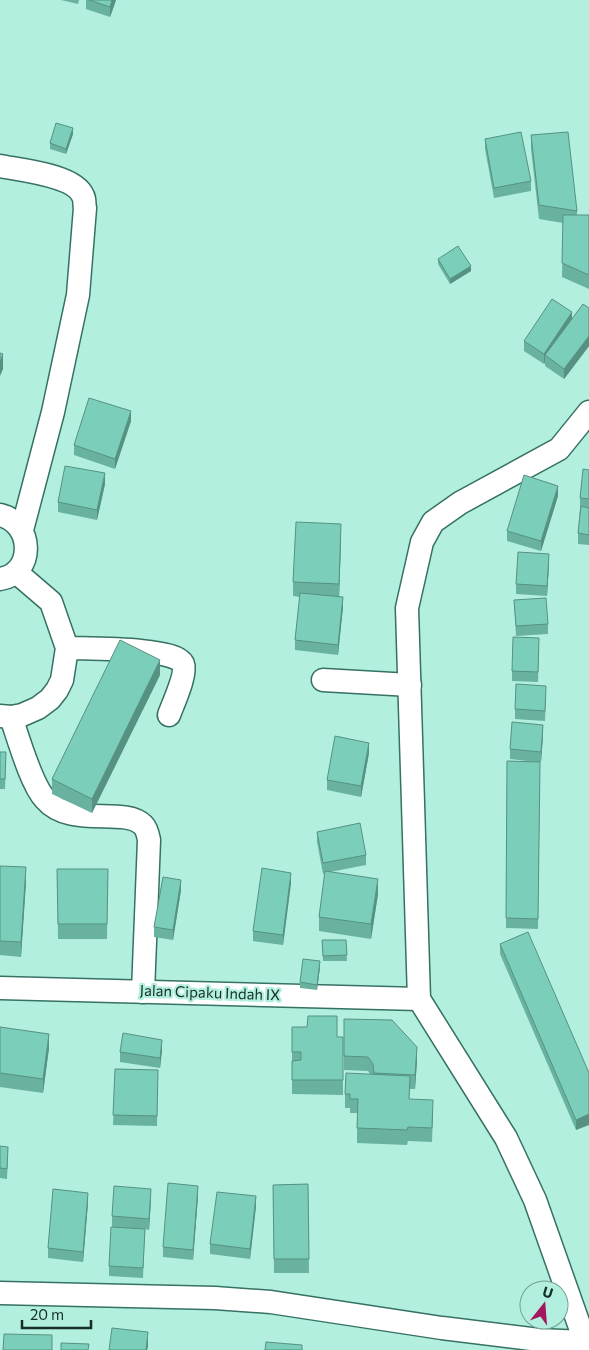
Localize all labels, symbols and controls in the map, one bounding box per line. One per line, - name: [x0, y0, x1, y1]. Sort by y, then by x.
- street label: Jalan Cipaku Indah IX: [139, 981, 281, 1003]
- north arrow: [519, 1280, 569, 1330]
- text: U: [541, 1282, 555, 1302]
- scale bar: [22, 1298, 91, 1330]
- text: 20 m: [30, 1305, 64, 1323]

